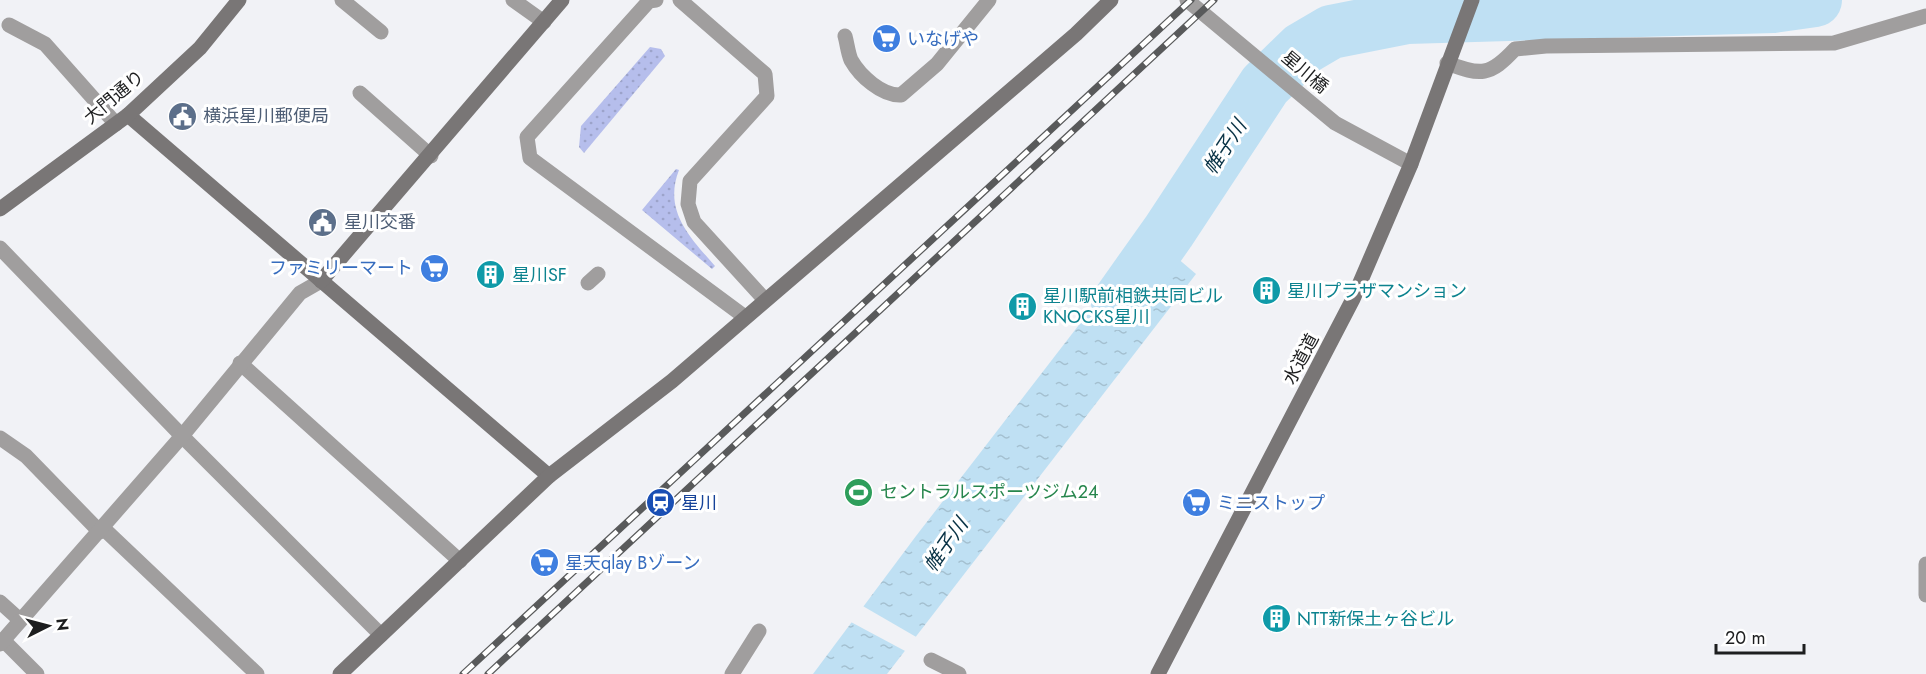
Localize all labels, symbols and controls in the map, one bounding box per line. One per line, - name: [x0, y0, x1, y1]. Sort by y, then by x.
- supermarket icon: いなげや: [870, 23, 902, 55]
- place label: いなげや: [907, 26, 979, 52]
- street label: 星川橋: [1276, 45, 1334, 99]
- street label: 大門通り: [78, 64, 150, 130]
- public building icon: 横浜星川郵便局: [166, 100, 198, 132]
- place label: 横浜星川郵便局: [203, 103, 329, 129]
- water label: 帷子川: [1197, 112, 1255, 180]
- public building icon: 星川交番: [307, 206, 339, 238]
- place label: 星川交番: [344, 209, 416, 235]
- supermarket icon: ファミリーマート: [418, 252, 450, 284]
- place label: ファミリーマート: [269, 255, 413, 281]
- building icon: 星川SF: [475, 259, 507, 291]
- place label: 星川SF: [512, 262, 567, 288]
- building icon: 星川プラザマンション: [1250, 275, 1282, 307]
- place label: 星川プラザマンション: [1287, 278, 1467, 304]
- place label: 星川駅前相鉄共同ビル KNOCKS星川: [1043, 283, 1223, 330]
- building icon: 星川駅前相鉄共同ビル KNOCKS星川: [1006, 290, 1038, 322]
- street label: 水道道: [1277, 329, 1325, 389]
- sports icon: セントラルスポーツジム24: [843, 476, 875, 508]
- place label: セントラルスポーツジム24: [880, 479, 1098, 505]
- station icon: 星川: [644, 487, 676, 519]
- supermarket icon: ミニストップ: [1180, 487, 1212, 519]
- place label: 星川: [681, 490, 717, 516]
- place label: ミニストップ: [1217, 490, 1325, 516]
- water label: 帷子川: [917, 510, 976, 578]
- supermarket icon: 星天qlay Bゾーン: [528, 547, 560, 579]
- place label: 星天qlay Bゾーン: [565, 550, 700, 576]
- north arrow: [18, 596, 78, 656]
- building icon: NTT新保土ヶ谷ビル: [1260, 603, 1292, 635]
- place label: NTT新保土ヶ谷ビル: [1297, 606, 1454, 632]
- text: N: [50, 617, 75, 632]
- scale bar: [1716, 617, 1804, 655]
- text: 20 m: [1725, 625, 1765, 651]

